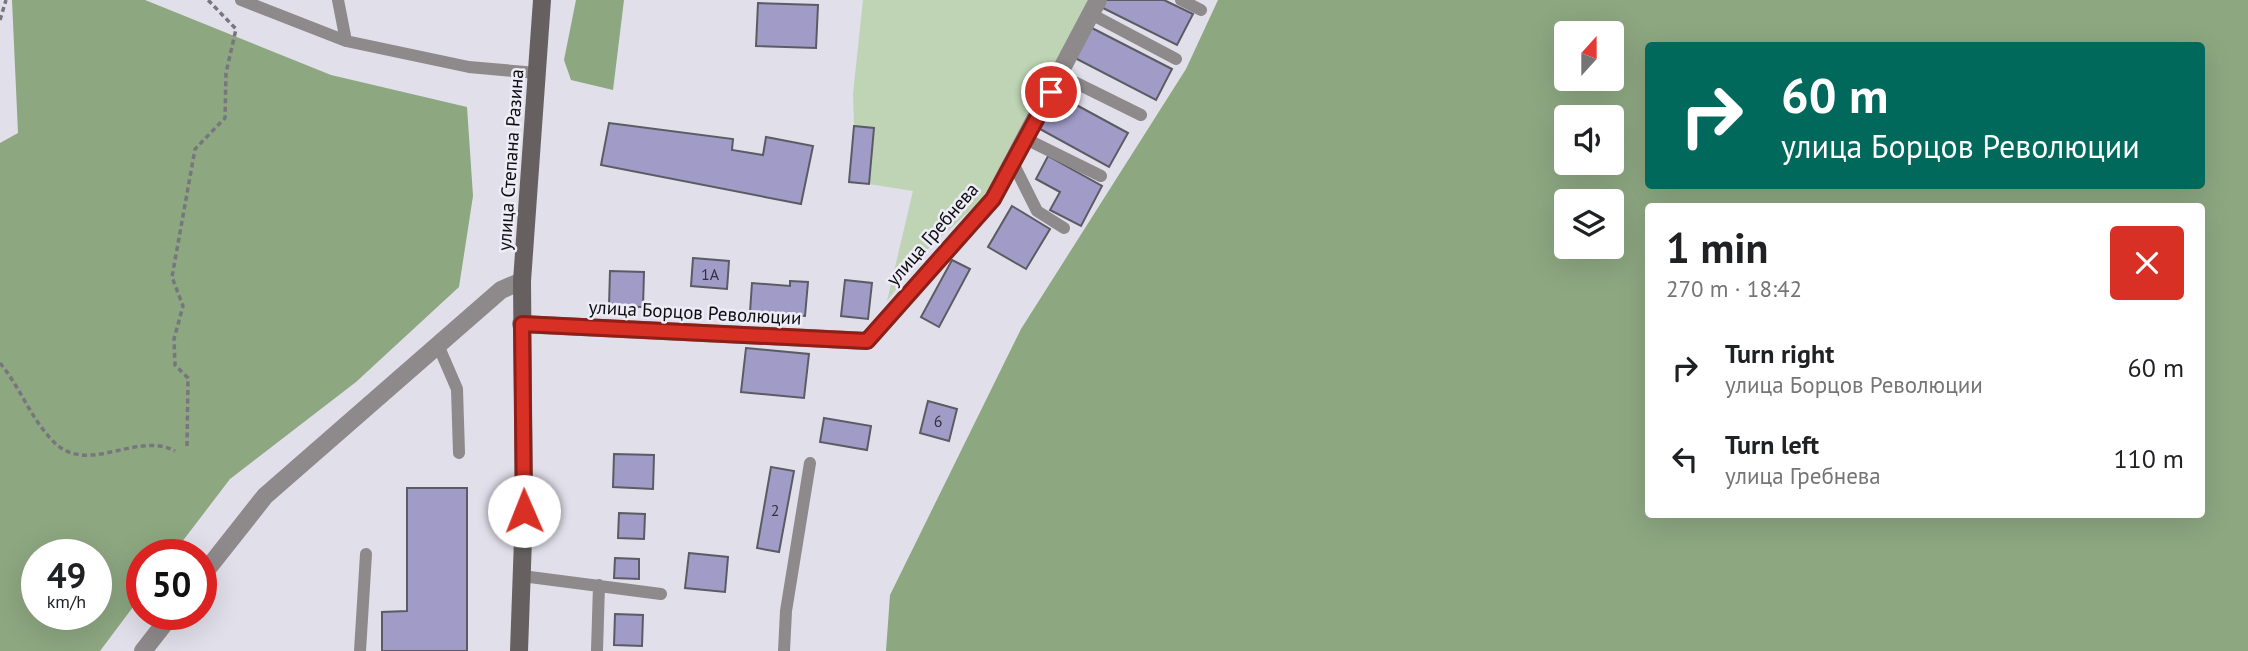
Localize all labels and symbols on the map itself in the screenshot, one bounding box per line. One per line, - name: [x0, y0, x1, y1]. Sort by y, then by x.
- north arrow: [1554, 21, 1624, 91]
- pin: [1021, 62, 1081, 122]
- street label: улица Степана Разина: [492, 68, 528, 252]
- street label: улица Гребнева: [881, 178, 983, 290]
- house number: 1А: [701, 264, 720, 284]
- street label: улица Борцов Революции: [588, 294, 802, 330]
- house number: 6: [934, 411, 942, 431]
- position arrow: [487, 474, 561, 548]
- house number: 2: [771, 500, 779, 520]
- speed limit sign: 50: [126, 539, 217, 630]

